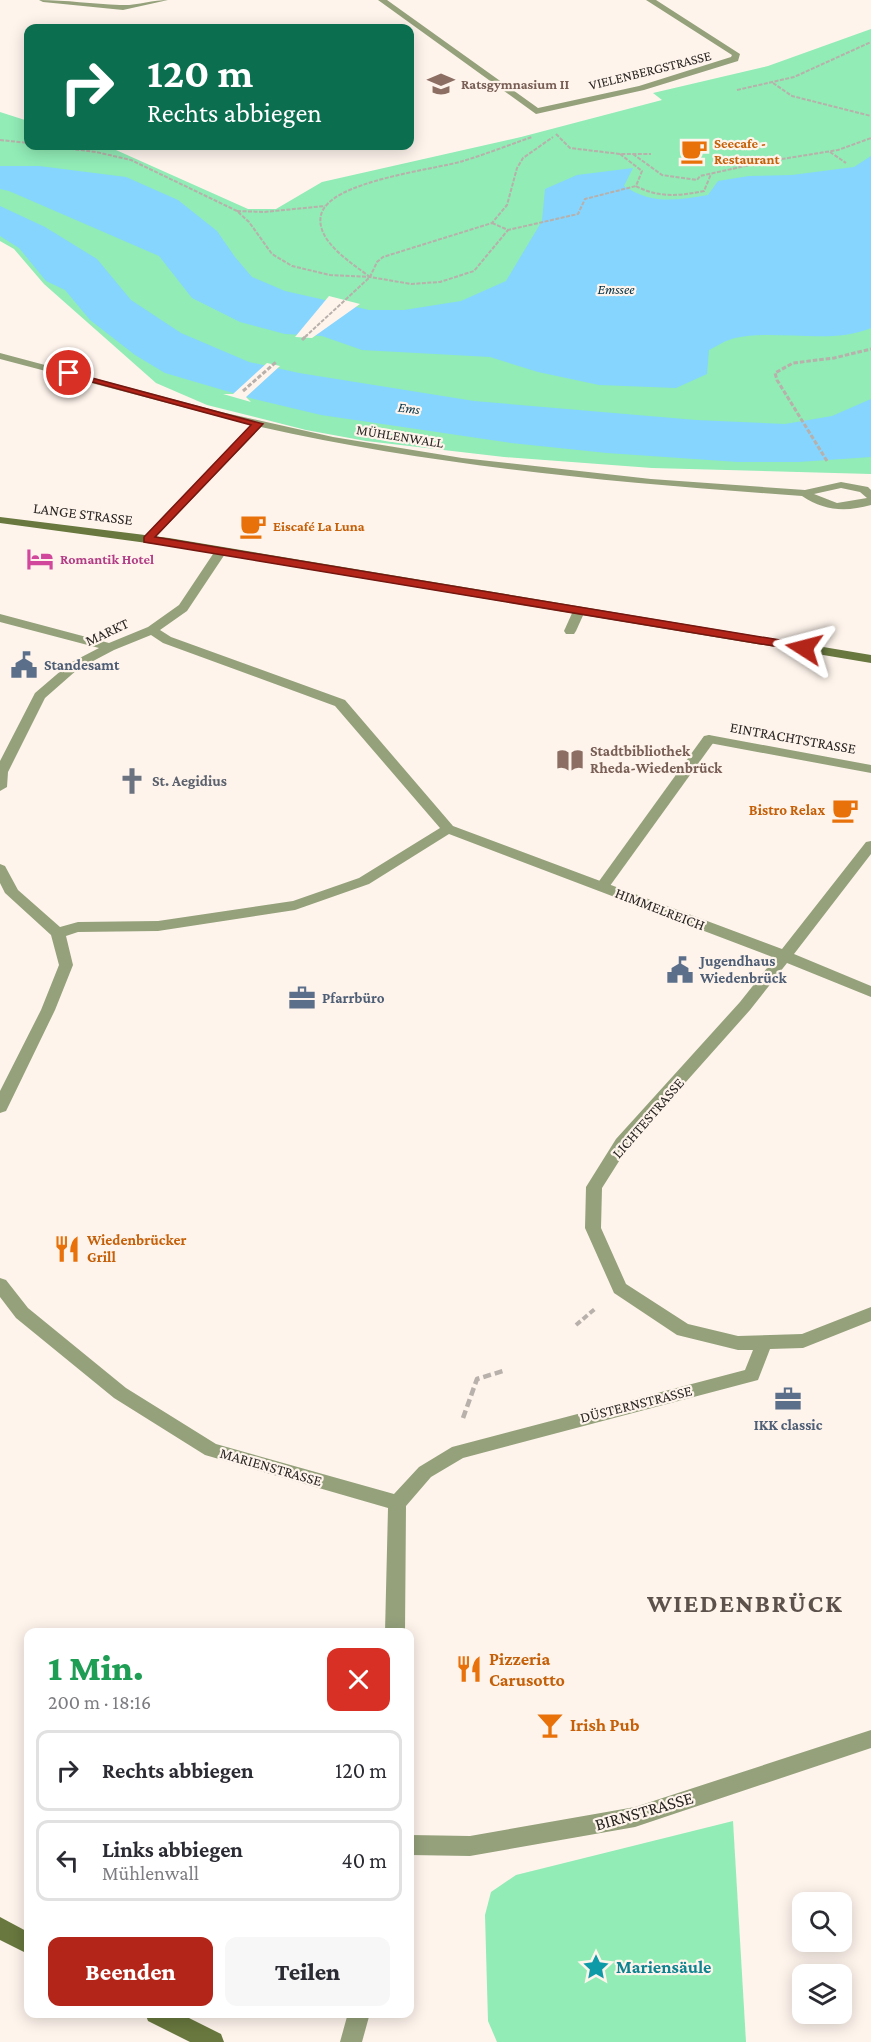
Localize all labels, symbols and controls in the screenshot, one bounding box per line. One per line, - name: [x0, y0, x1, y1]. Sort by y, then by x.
- street label: VIELENBERGSTRASSE: [587, 47, 713, 93]
- icon: right: [48, 48, 126, 126]
- text: 120 m: [147, 49, 253, 96]
- school or university icon: Ratsgymnasium II: [426, 69, 456, 99]
- place label: Ratsgymnasium II: [461, 76, 569, 92]
- text: Rechts abbiegen: [147, 98, 322, 128]
- place label: Seecafe - Restaurant: [714, 135, 780, 167]
- cafe icon: Seecafe - Restaurant: [679, 136, 709, 166]
- water label: Emssee: [597, 281, 635, 297]
- pin: [43, 347, 94, 398]
- icon: arrive: [52, 356, 85, 389]
- water label: Ems: [397, 399, 422, 417]
- street label: MÜHLENWALL: [355, 421, 445, 451]
- street label: LANGE STRASSE: [32, 500, 134, 528]
- cafe icon: Eiscafé La Luna: [238, 511, 268, 541]
- place label: Eiscafé La Luna: [273, 518, 365, 534]
- hotel icon: Romantik Hotel: [25, 544, 55, 574]
- place label: Romantik Hotel: [60, 551, 154, 567]
- street label: MARKT: [83, 615, 131, 649]
- position arrow: [772, 616, 836, 680]
- public building icon: Standesamt: [9, 650, 39, 680]
- place label: Standesamt: [44, 657, 120, 673]
- street label: EINTRACHTSTRASSE: [729, 719, 857, 757]
- place label: Stadtbibliothek Rheda-Wiedenbrück: [590, 743, 723, 776]
- library icon: Stadtbibliothek Rheda-Wiedenbrück: [555, 745, 585, 775]
- church icon: St. Aegidius: [117, 766, 147, 796]
- place label: St. Aegidius: [152, 773, 227, 789]
- cafe icon: Bistro Relax: [830, 795, 860, 825]
- place label: Bistro Relax: [749, 802, 825, 818]
- street label: HIMMELREICH: [613, 885, 707, 933]
- place label: Jugendhaus Wiedenbrück: [698, 953, 787, 986]
- public building icon: Jugendhaus Wiedenbrück: [665, 955, 695, 985]
- office icon: Pfarrbüro: [287, 983, 317, 1013]
- place label: Pfarrbüro: [322, 990, 385, 1006]
- street label: LICHTESTRASSE: [609, 1075, 687, 1161]
- place label: Wiedenbrücker Grill: [86, 1232, 186, 1265]
- restaurant icon: Wiedenbrücker Grill: [52, 1234, 82, 1264]
- street label: DÜSTERNSTRASSE: [578, 1382, 694, 1426]
- office icon: IKK classic: [773, 1384, 803, 1414]
- place label: IKK classic: [754, 1417, 823, 1433]
- street label: MARIENSTRASSE: [218, 1445, 324, 1489]
- district label: WIEDENBRÜCK: [646, 1589, 843, 1618]
- text: 1 Min.: [48, 1648, 144, 1688]
- button: close: [327, 1648, 390, 1711]
- place label: Pizzeria Carusotto: [489, 1649, 565, 1690]
- restaurant icon: Pizzeria Carusotto: [454, 1654, 484, 1684]
- text: 200 m · 18:16: [48, 1691, 151, 1713]
- bar icon: Irish Pub: [535, 1710, 565, 1740]
- place label: Irish Pub: [570, 1715, 640, 1735]
- icon: right: [51, 1754, 84, 1787]
- text: Rechts abbiegen: [102, 1758, 254, 1783]
- text: 120 m: [335, 1758, 387, 1783]
- street label: BIRNSTRASSE: [592, 1787, 696, 1835]
- text: Links abbiegen: [102, 1837, 243, 1862]
- icon: left: [51, 1844, 84, 1877]
- text: 40 m: [342, 1848, 387, 1873]
- text: Mühlenwall: [102, 1862, 199, 1884]
- map controls: [792, 1892, 852, 2024]
- button: search: [792, 1892, 852, 1952]
- button: Beenden: [48, 1937, 213, 2006]
- button: Teilen: [225, 1937, 390, 2006]
- place icon: Mariensäule: [581, 1952, 611, 1982]
- place label: Mariensäule: [616, 1957, 711, 1977]
- button: layers: [792, 1964, 852, 2024]

